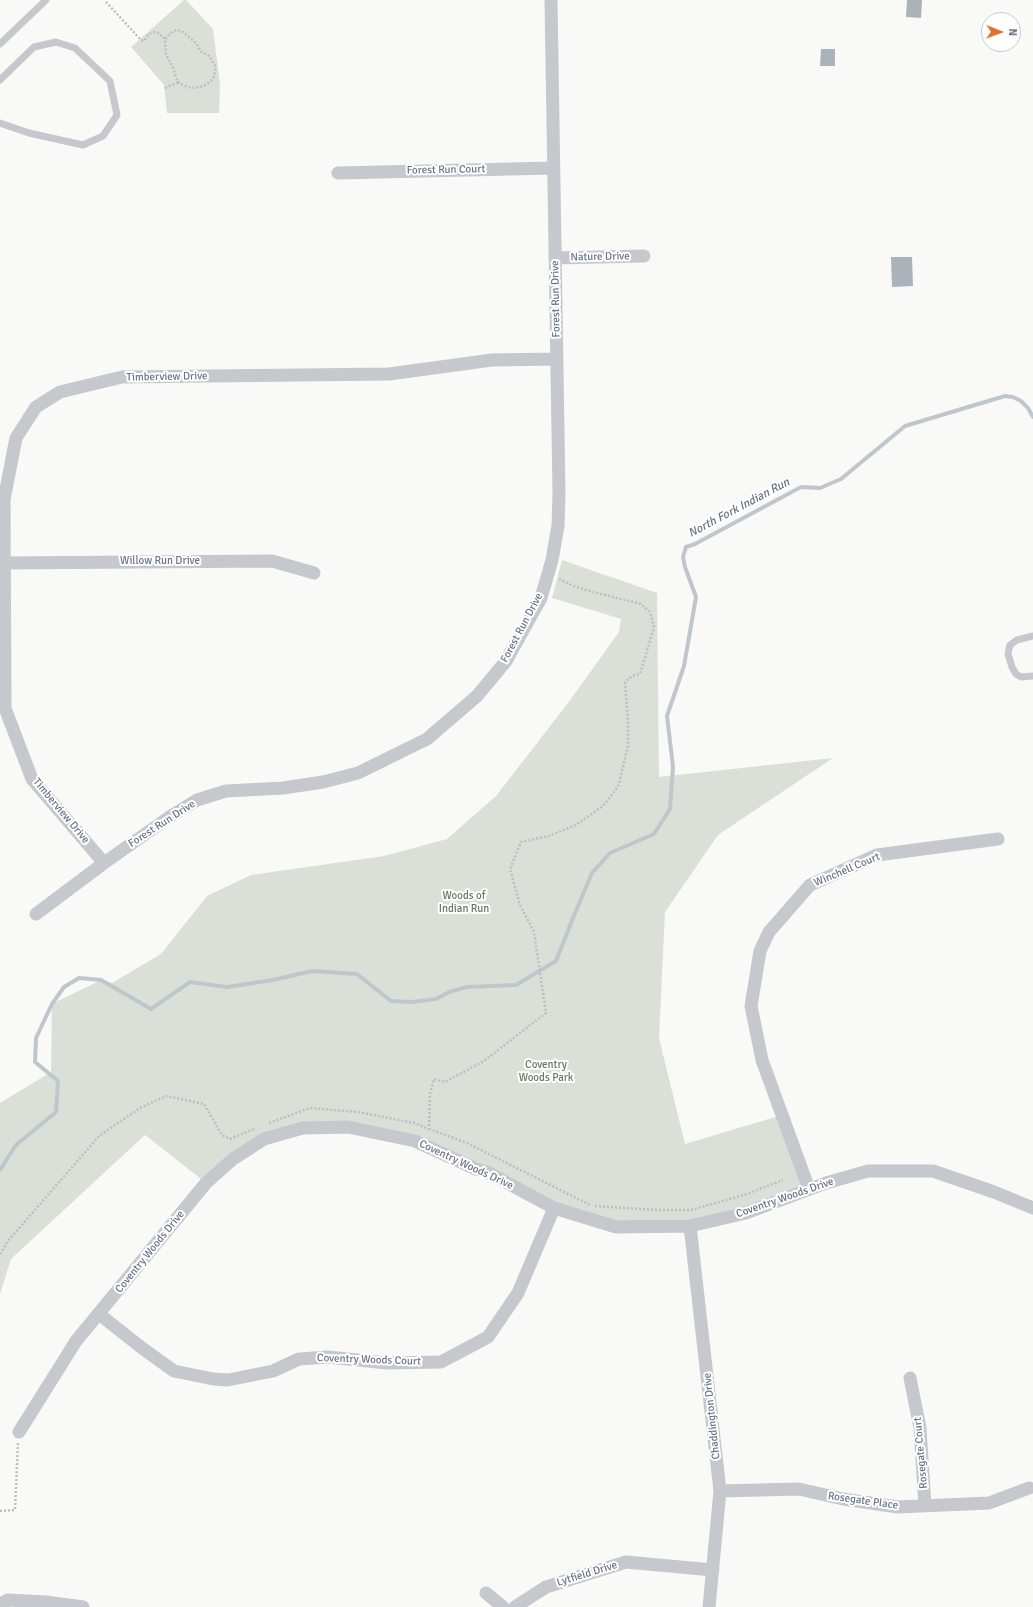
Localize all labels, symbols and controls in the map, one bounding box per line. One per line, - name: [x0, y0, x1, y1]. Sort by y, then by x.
- north arrow: [981, 12, 1021, 52]
- text: N: [1006, 28, 1019, 36]
- street label: Forest Run Court: [406, 163, 486, 177]
- street label: Nature Drive: [570, 250, 630, 264]
- street label: Forest Run Drive: [549, 260, 563, 338]
- street label: Timberview Drive: [126, 370, 208, 384]
- water label: North Fork Indian Run: [686, 475, 792, 541]
- street label: Willow Run Drive: [120, 554, 200, 568]
- street label: Forest Run Drive: [498, 591, 546, 665]
- street label: Timberview Drive: [30, 776, 92, 846]
- street label: Forest Run Drive: [126, 798, 198, 850]
- street label: Winchell Court: [812, 850, 882, 890]
- park label: Woods of Indian Run: [439, 889, 489, 915]
- park label: Coventry Woods Park: [519, 1058, 573, 1084]
- street label: Coventry Woods Drive: [417, 1137, 515, 1193]
- street label: Coventry Woods Drive: [734, 1175, 836, 1221]
- street label: Coventry Woods Drive: [113, 1208, 187, 1296]
- street label: Coventry Woods Court: [317, 1352, 421, 1368]
- street label: Chaddington Drive: [701, 1372, 723, 1460]
- street label: Rosegate Court: [911, 1417, 931, 1489]
- street label: Rosegate Place: [827, 1490, 899, 1512]
- street label: Lytfield Drive: [555, 1559, 619, 1589]

